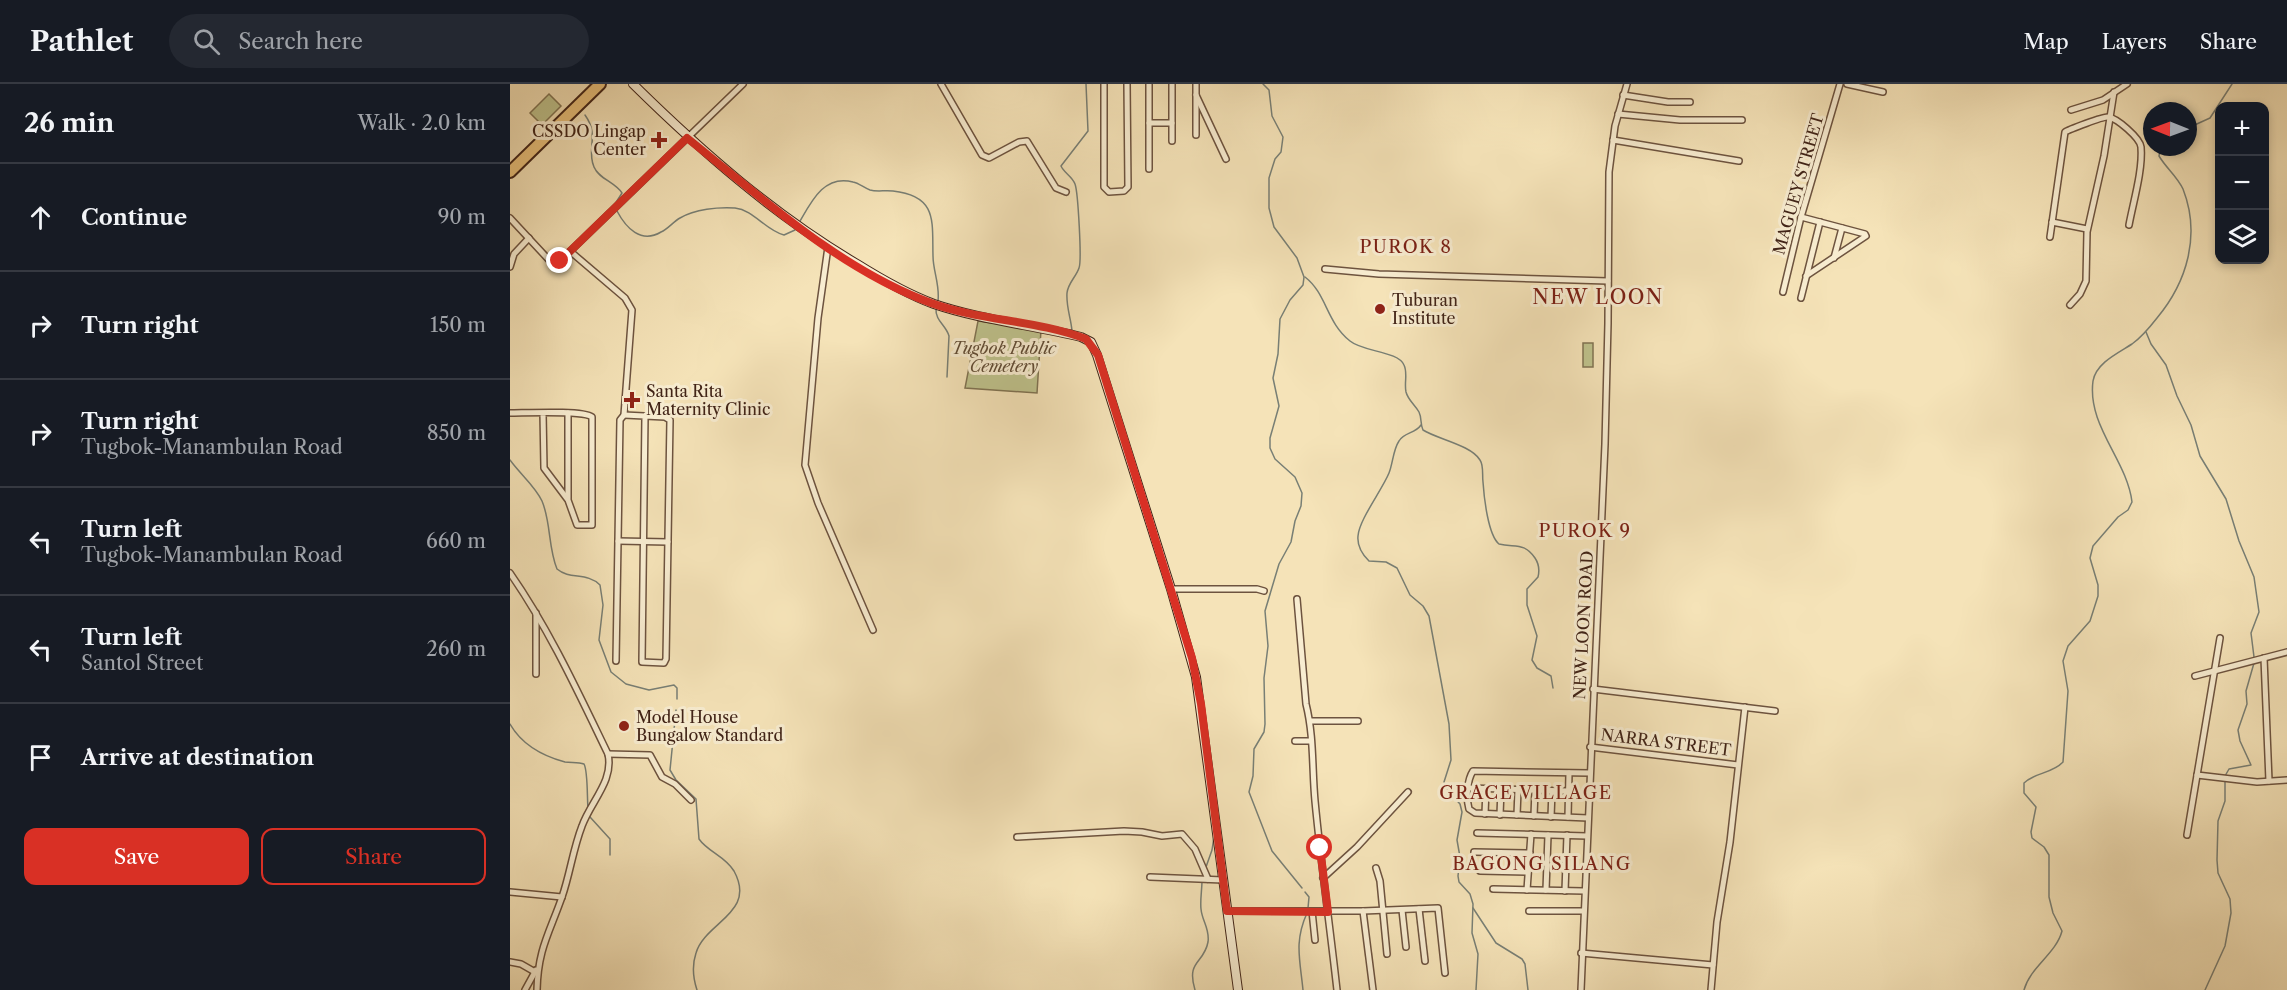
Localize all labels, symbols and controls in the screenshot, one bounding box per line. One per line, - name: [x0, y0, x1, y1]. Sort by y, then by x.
- search box: [169, 14, 589, 68]
- text: Pathlet: [30, 24, 133, 58]
- icon: search: [190, 25, 223, 58]
- text: Search here: [238, 28, 363, 55]
- text: Map: [2024, 29, 2069, 54]
- text: Layers: [2102, 29, 2167, 54]
- text: Share: [2200, 29, 2257, 54]
- north arrow: [2143, 102, 2197, 156]
- map controls: [2215, 102, 2269, 264]
- button: +: [2215, 102, 2269, 156]
- text: 26 min: [24, 107, 114, 139]
- text: Walk · 2.0 km: [357, 111, 486, 135]
- street label: MAGUEY STREET: [1768, 111, 1828, 257]
- place label: CSSDO Lingap Center: [532, 121, 646, 159]
- marker: CSSDO Lingap Center: [650, 131, 668, 149]
- button: −: [2215, 156, 2269, 210]
- icon: ahead: [24, 201, 57, 234]
- text: Continue: [81, 204, 187, 231]
- text: 90 m: [438, 205, 486, 229]
- button: layers: [2215, 210, 2269, 264]
- district label: PUROK 8: [1359, 236, 1453, 258]
- route end: [546, 247, 572, 273]
- district label: NEW LOON: [1532, 285, 1664, 309]
- place label: Tuburan Institute: [1392, 290, 1458, 328]
- marker: Tuburan Institute: [1373, 302, 1387, 316]
- icon: right: [24, 309, 57, 342]
- text: Turn right: [81, 312, 199, 339]
- text: 150 m: [430, 313, 486, 337]
- park label: Tugbok Public Cemetery: [952, 338, 1057, 376]
- place label: Santa Rita Maternity Clinic: [646, 381, 770, 419]
- marker: Santa Rita Maternity Clinic: [623, 391, 641, 409]
- text: Turn right: [81, 408, 199, 435]
- icon: right: [24, 417, 57, 450]
- text: 850 m: [427, 421, 486, 445]
- text: Tugbok-Manambulan Road: [81, 435, 343, 459]
- text: Turn left: [81, 516, 182, 543]
- district label: PUROK 9: [1539, 520, 1631, 542]
- icon: left: [24, 525, 57, 558]
- text: 660 m: [426, 529, 486, 553]
- text: Tugbok-Manambulan Road: [81, 543, 343, 567]
- street label: NEW LOON ROAD: [1569, 550, 1597, 700]
- text: Turn left: [81, 624, 182, 651]
- icon: left: [24, 633, 57, 666]
- text: 260 m: [426, 637, 486, 661]
- text: Santol Street: [81, 651, 203, 675]
- place label: Model House Bungalow Standard: [636, 707, 783, 745]
- marker: Model House Bungalow Standard: [617, 719, 631, 733]
- street label: NARRA STREET: [1600, 724, 1732, 760]
- icon: arrive: [24, 741, 57, 774]
- text: Arrive at destination: [81, 744, 314, 771]
- district label: GRACE VILLAGE: [1439, 782, 1613, 804]
- button: Save: [24, 828, 249, 885]
- button: Share: [261, 828, 486, 885]
- route start: [1306, 834, 1332, 860]
- district label: BAGONG SILANG: [1452, 853, 1632, 875]

